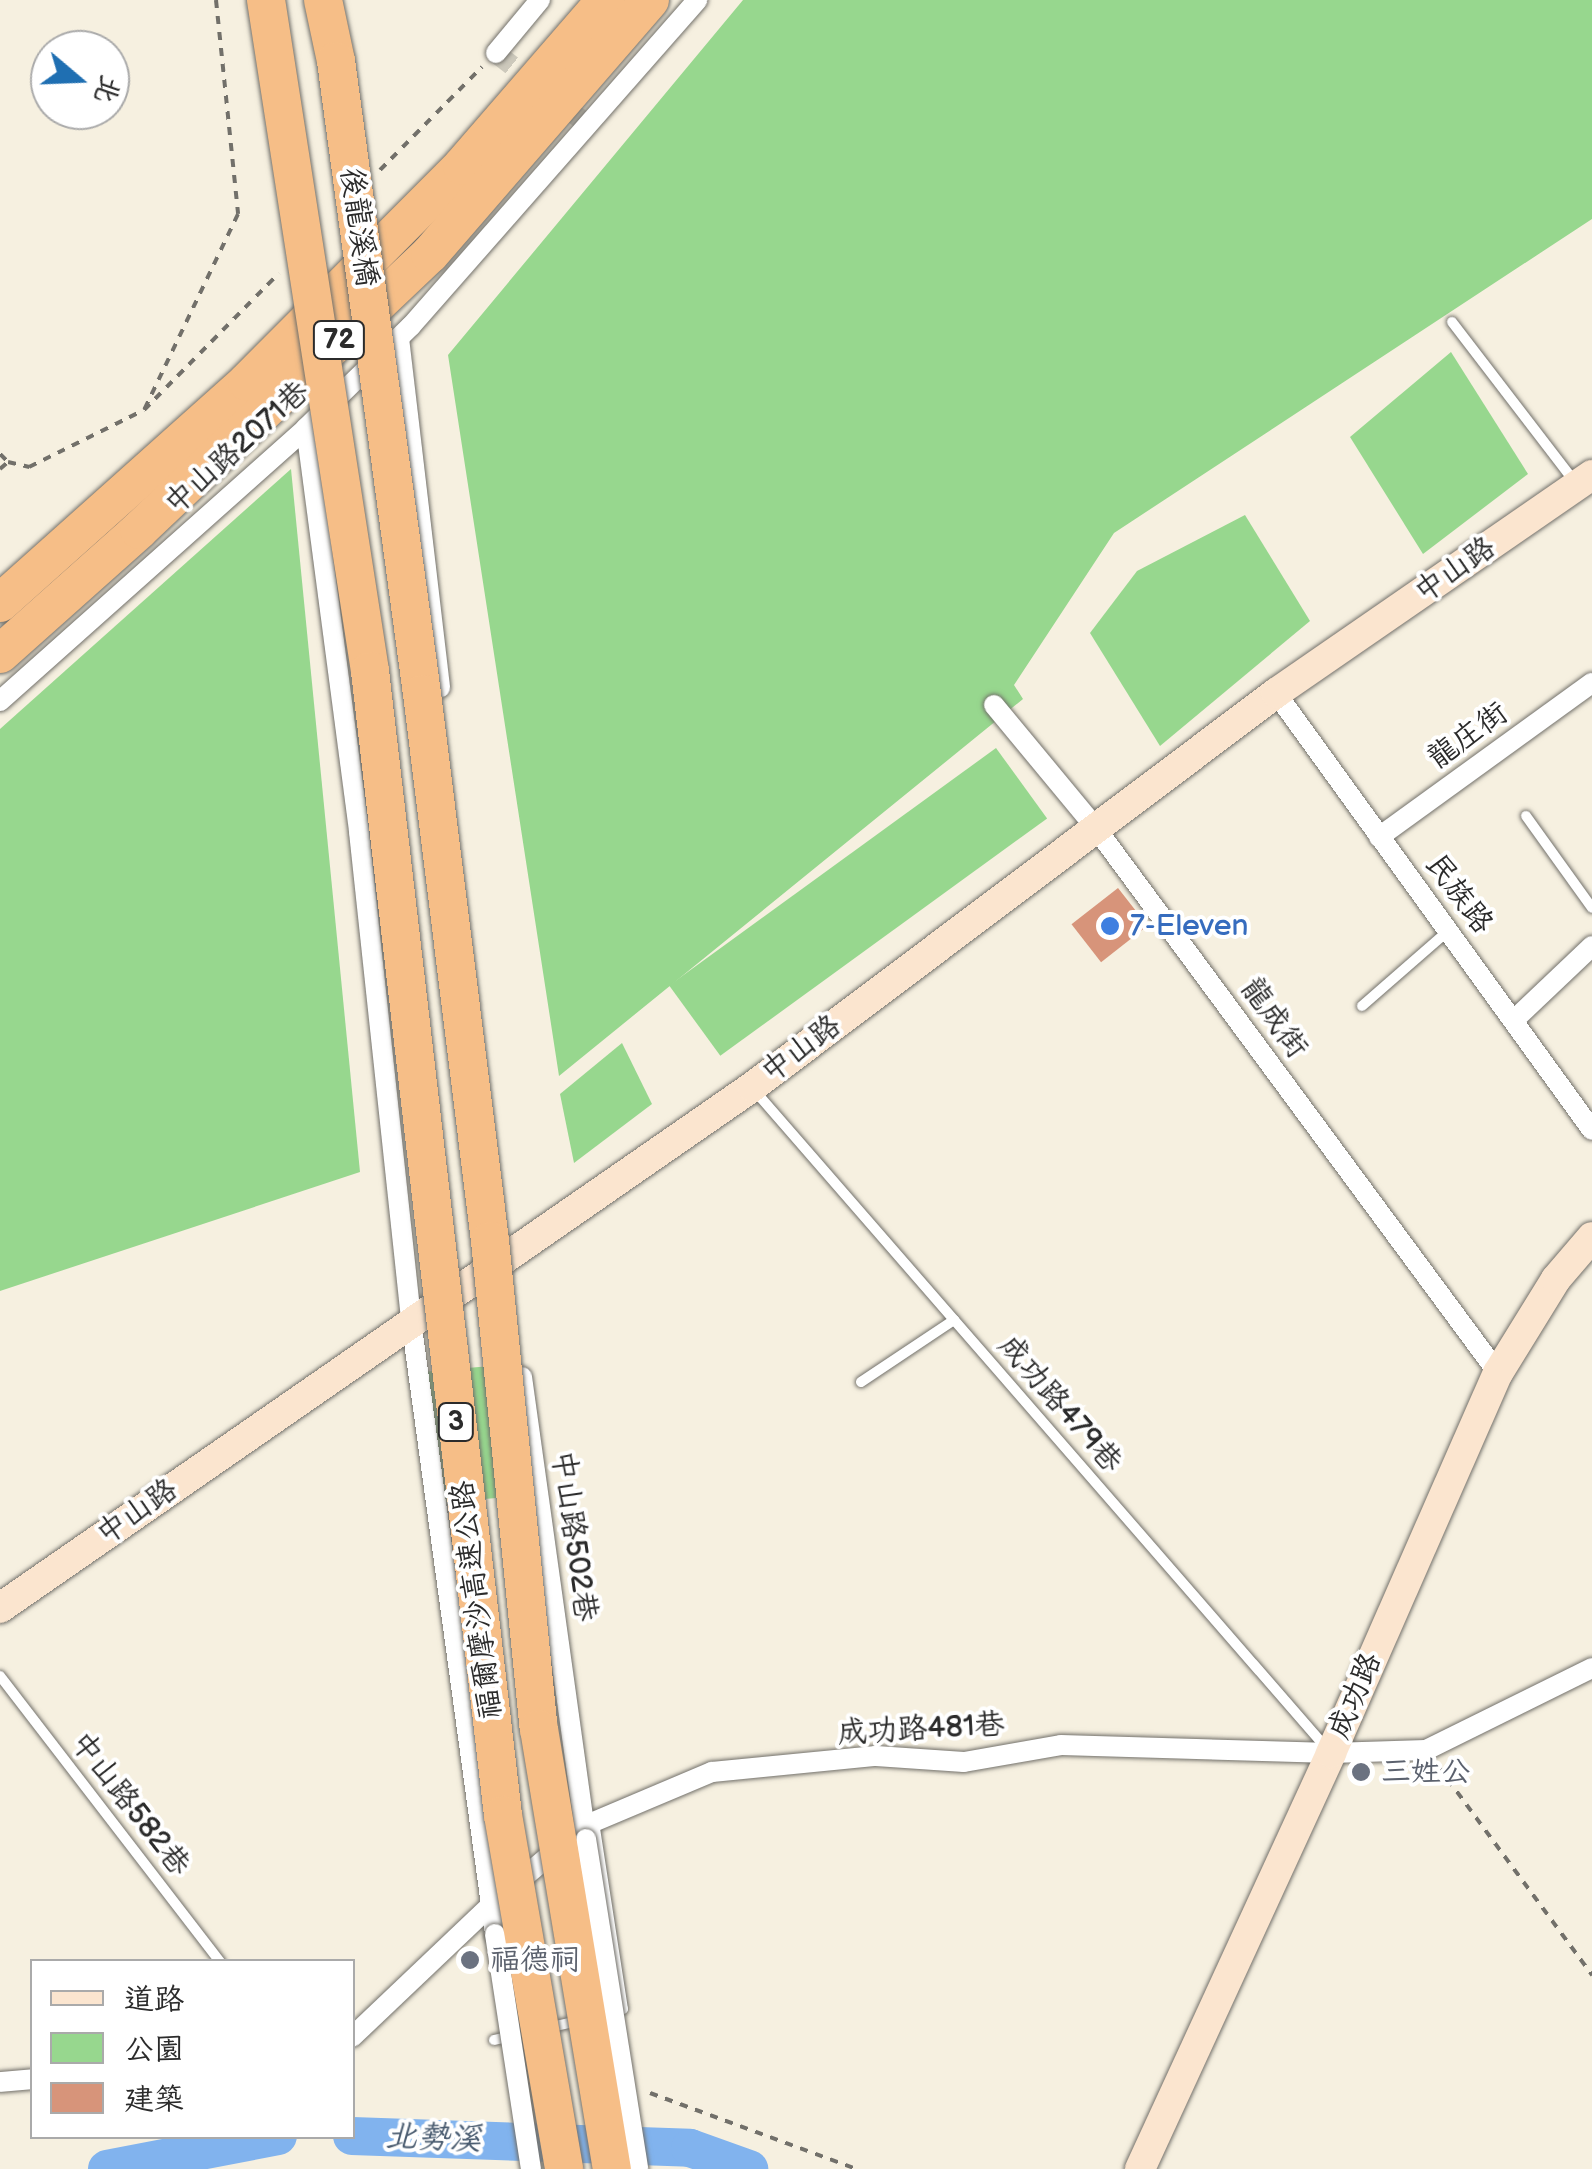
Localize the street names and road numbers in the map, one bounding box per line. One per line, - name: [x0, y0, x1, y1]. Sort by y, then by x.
- street label: 後龍溪橋: [333, 165, 385, 289]
- road number: 72: [312, 317, 366, 363]
- street label: 中山路2071巷: [157, 374, 317, 522]
- street label: 中山路: [1408, 529, 1502, 611]
- street label: 龍庄街: [1421, 695, 1515, 777]
- street label: 民族路: [1418, 847, 1500, 941]
- street label: 龍成街: [1233, 971, 1315, 1065]
- street label: 中山路: [754, 1008, 848, 1090]
- street label: 成功路479巷: [991, 1328, 1129, 1480]
- road number: 3: [436, 1399, 476, 1445]
- street label: 中山路502巷: [544, 1448, 604, 1624]
- street label: 中山路: [90, 1471, 184, 1553]
- street label: 福爾摩沙高速公路: [445, 1479, 509, 1721]
- street label: 成功路: [1321, 1648, 1389, 1744]
- street label: 成功路481巷: [836, 1707, 1006, 1751]
- street label: 中山路582巷: [63, 1725, 197, 1883]

